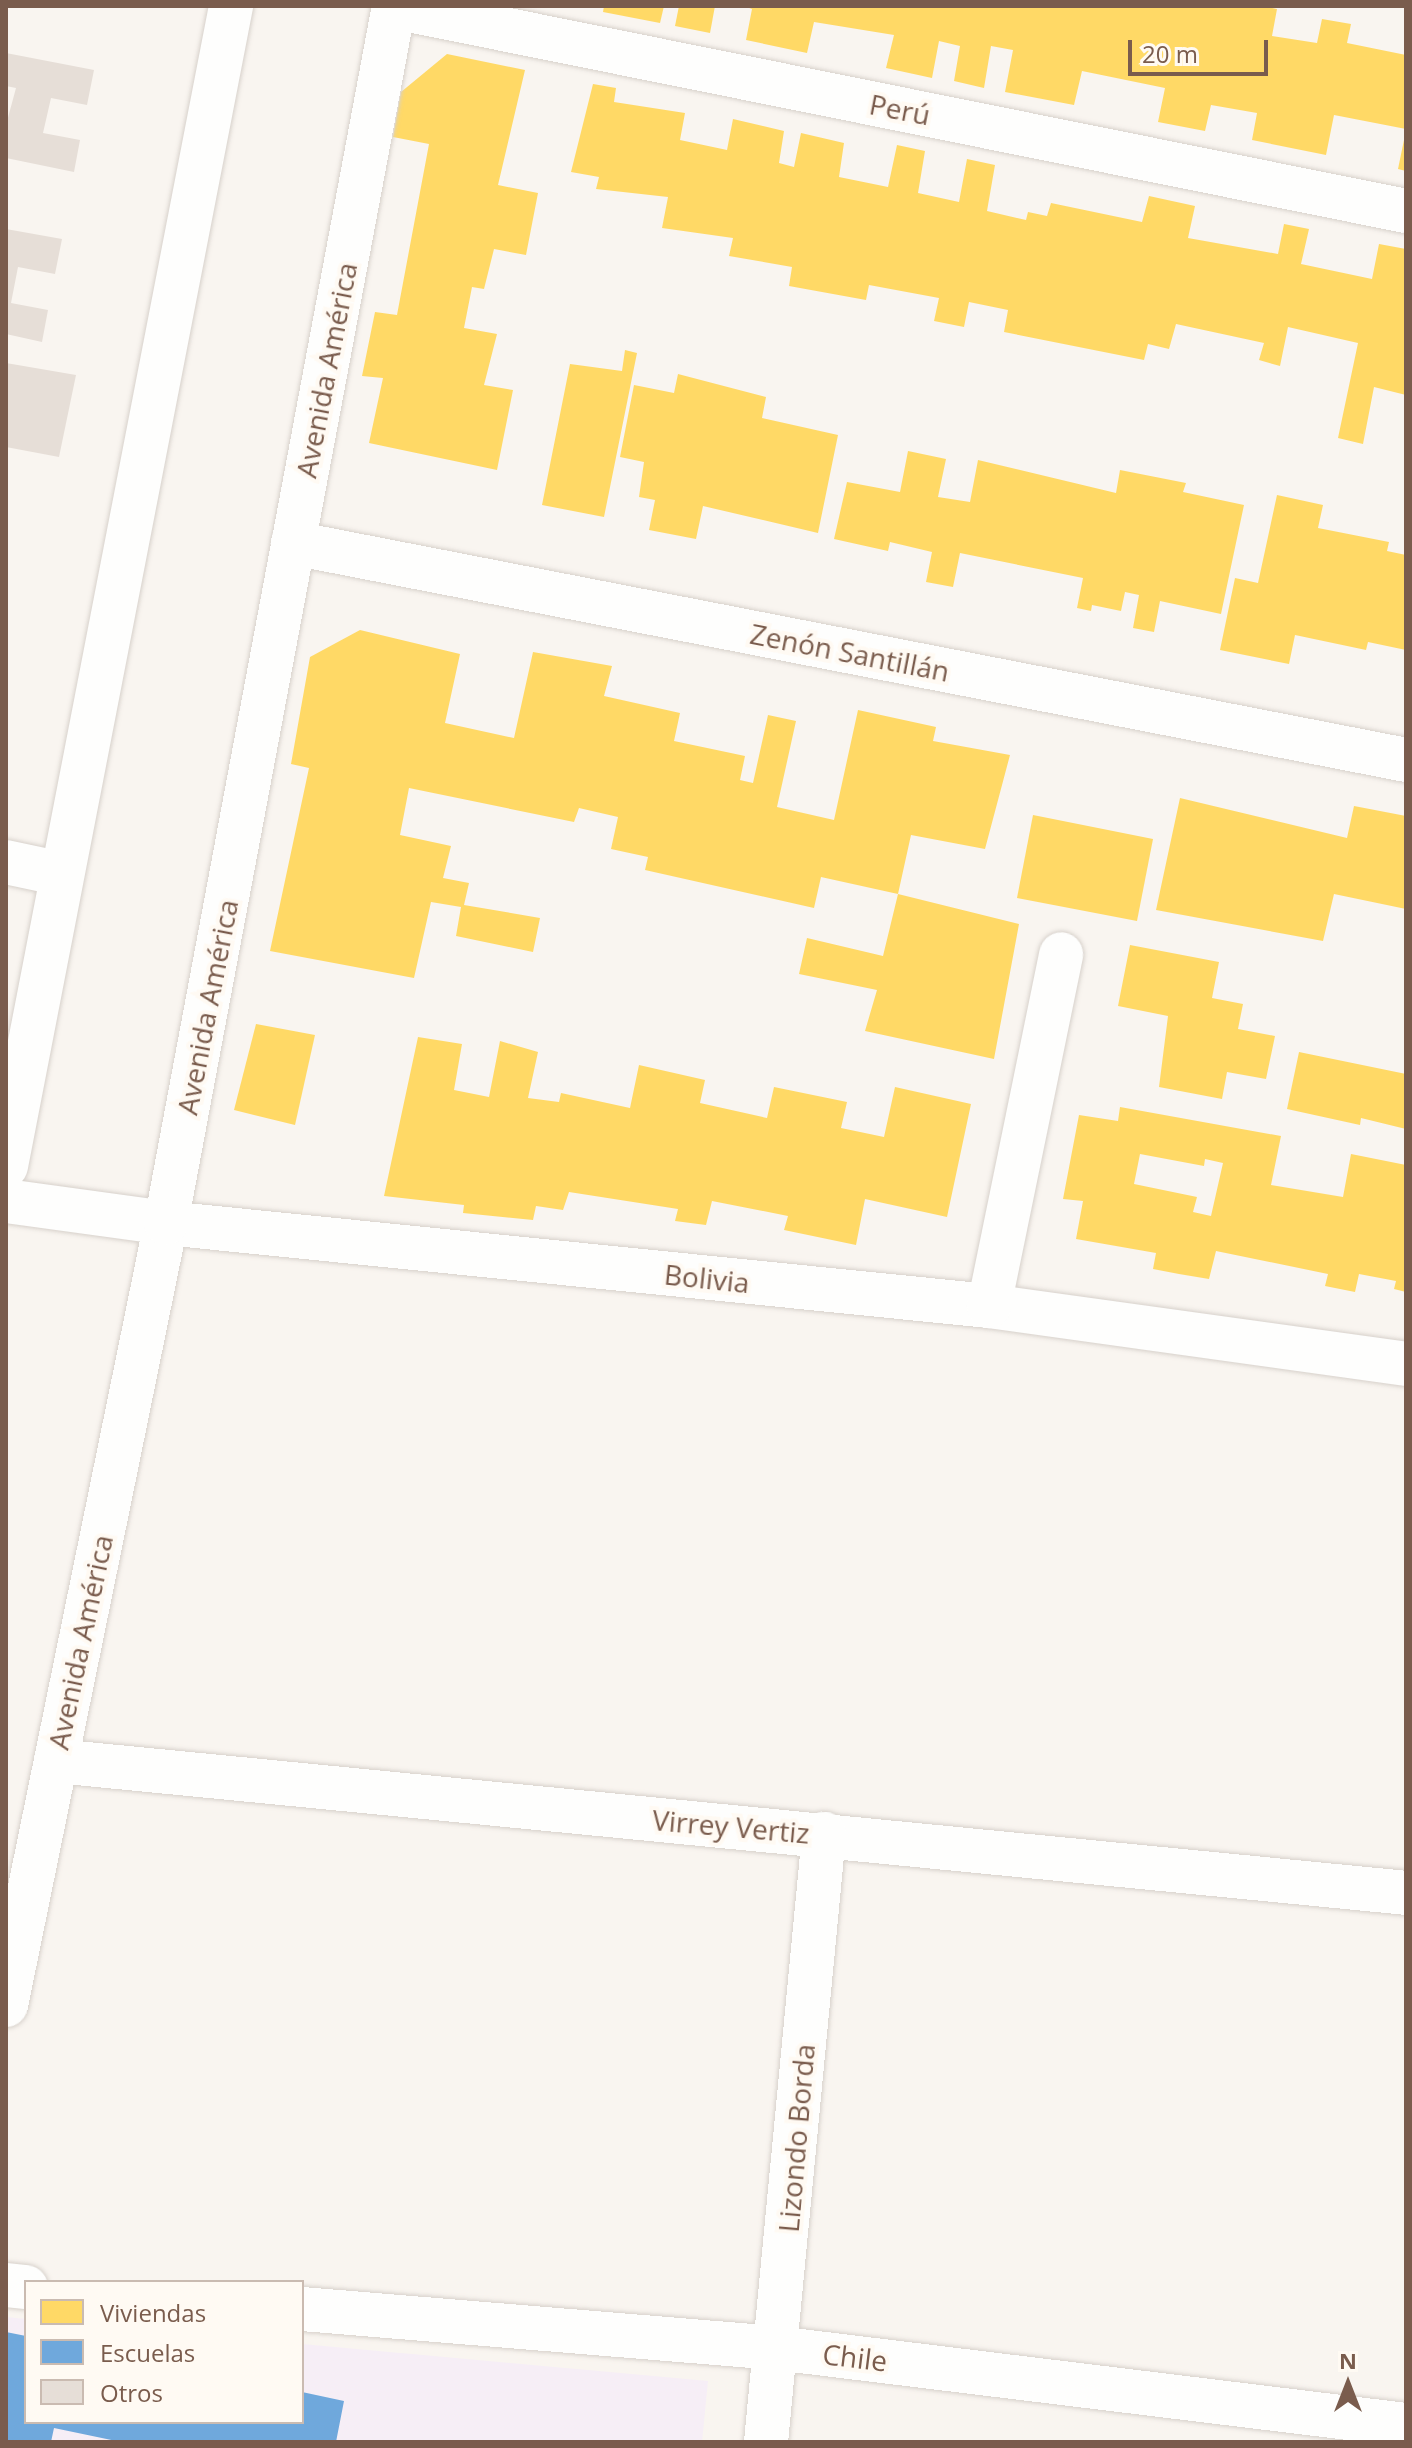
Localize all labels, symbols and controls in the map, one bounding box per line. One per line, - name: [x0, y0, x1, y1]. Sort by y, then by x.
- scale bar: [1132, 24, 1272, 74]
- text: 20 m: [1142, 37, 1198, 70]
- street label: Perú: [867, 87, 933, 131]
- street label: Avenida América: [289, 260, 363, 480]
- street label: Zenón Santillán: [748, 616, 952, 688]
- street label: Avenida América: [170, 897, 244, 1117]
- street label: Bolivia: [663, 1257, 751, 1299]
- street label: Avenida América: [41, 1532, 119, 1752]
- street label: Virrey Vertiz: [651, 1802, 811, 1850]
- street label: Lizondo Borda: [771, 2042, 821, 2234]
- legend: [24, 2280, 304, 2424]
- text: Viviendas: [100, 2296, 206, 2329]
- text: Escuelas: [100, 2336, 195, 2369]
- street label: Chile: [821, 2336, 889, 2378]
- north arrow: [1308, 2344, 1388, 2424]
- text: N: [1339, 2345, 1357, 2375]
- text: Otros: [100, 2376, 163, 2409]

